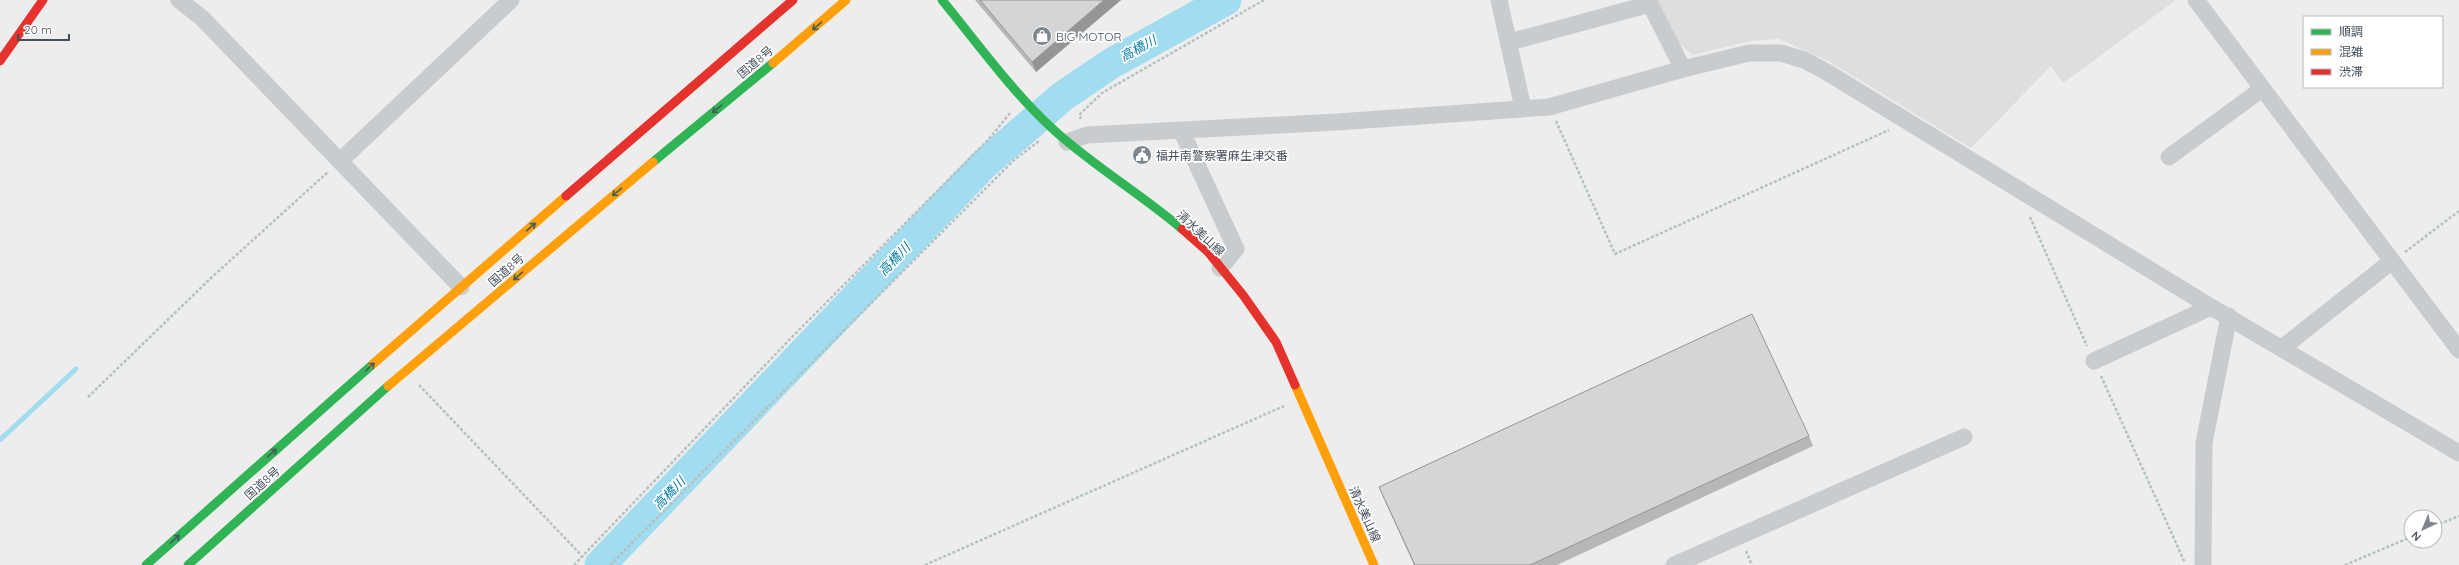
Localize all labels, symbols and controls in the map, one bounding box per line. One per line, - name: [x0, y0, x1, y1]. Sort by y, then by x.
- scale bar: [18, 16, 69, 42]
- legend: [2303, 16, 2443, 88]
- one-way arrow: [811, 21, 822, 30]
- text: 20 m: [24, 22, 52, 37]
- text: 順調: [2339, 24, 2363, 39]
- shop icon: BIG MOTOR: [1031, 25, 1053, 47]
- place label: BIG MOTOR: [1056, 29, 1122, 44]
- water label: 高橋川: [1117, 31, 1161, 64]
- street label: 国道8号: [734, 43, 776, 81]
- text: 混雑: [2339, 44, 2363, 59]
- text: 渋滞: [2339, 64, 2363, 79]
- one-way arrow: [712, 105, 723, 114]
- public building icon: 福井南警察署麻生津交番: [1131, 144, 1153, 166]
- place label: 福井南警察署麻生津交番: [1156, 148, 1288, 163]
- one-way arrow: [612, 188, 622, 197]
- street label: 清水美山線: [1174, 207, 1228, 259]
- one-way arrow: [526, 222, 536, 231]
- water label: 高橋川: [875, 238, 915, 279]
- street label: 国道8号: [485, 250, 527, 290]
- one-way arrow: [512, 271, 523, 280]
- one-way arrow: [365, 363, 375, 372]
- one-way arrow: [267, 449, 278, 458]
- street label: 国道8号: [241, 463, 283, 503]
- water label: 高橋川: [650, 472, 690, 513]
- street label: 清水美山線: [1346, 484, 1384, 544]
- north arrow: [2403, 509, 2443, 549]
- text: N: [2408, 528, 2424, 544]
- one-way arrow: [170, 535, 180, 544]

